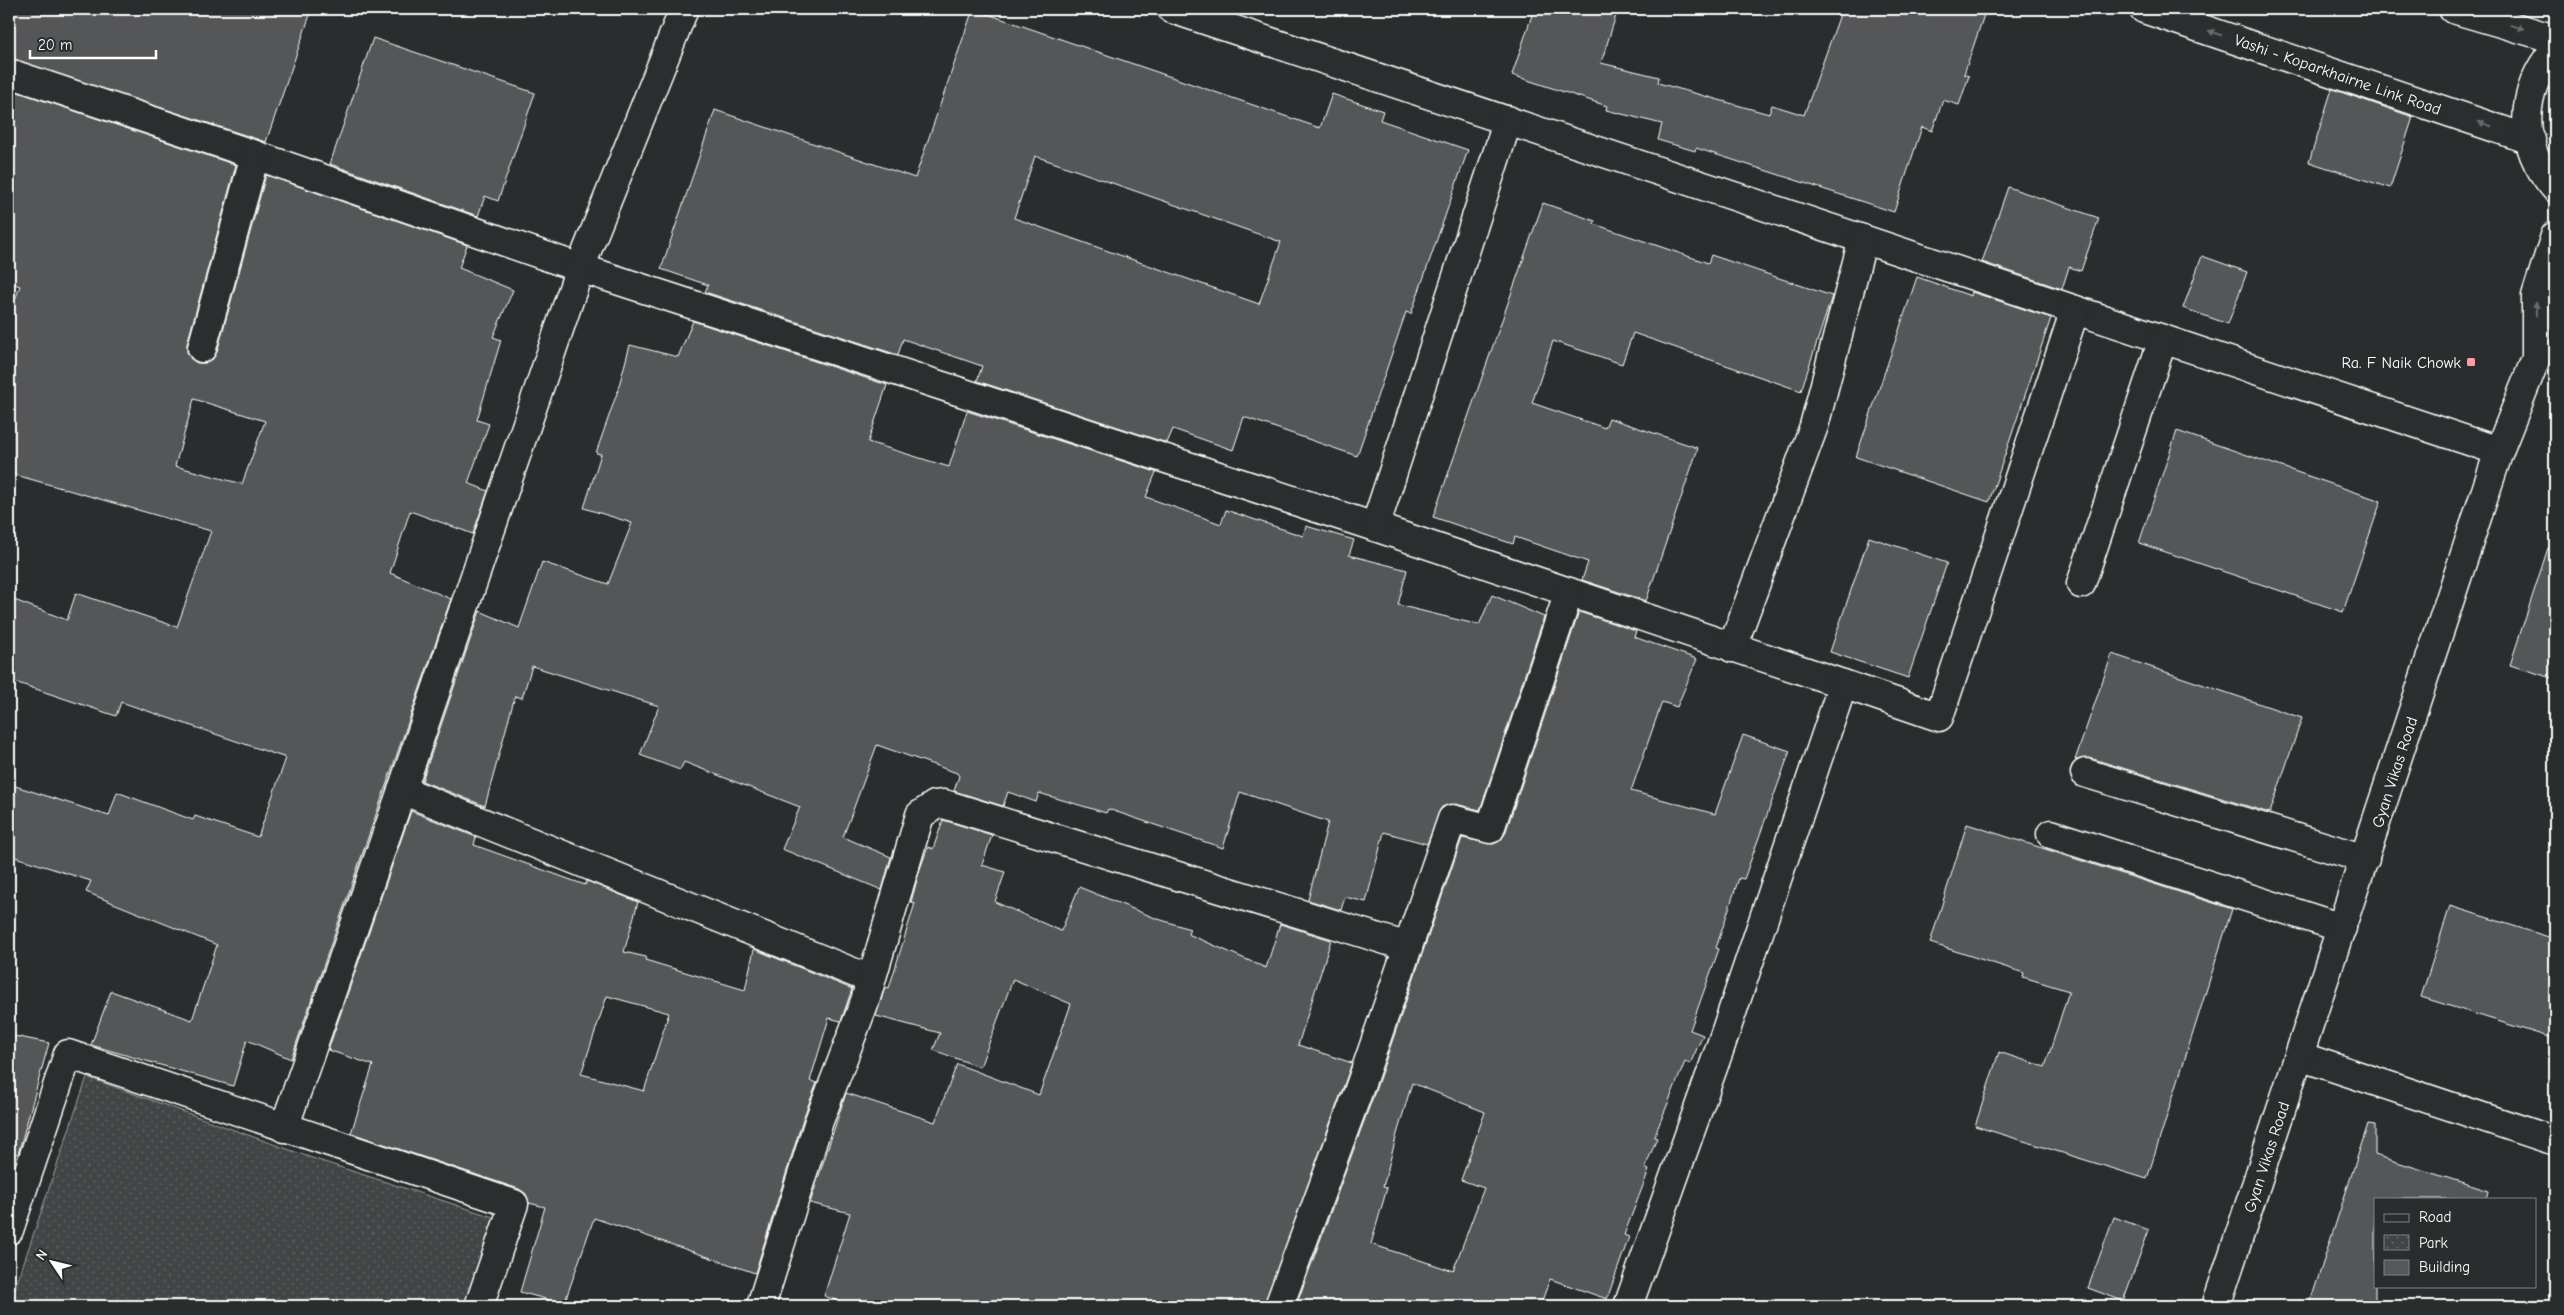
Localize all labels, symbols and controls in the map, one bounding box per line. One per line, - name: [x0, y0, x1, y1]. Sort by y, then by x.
- one-way arrow: [2509, 24, 2524, 32]
- scale bar: [30, 28, 156, 60]
- one-way arrow: [2207, 29, 2222, 37]
- street label: Vashi - Koparkhairne Link Road: [2232, 31, 2443, 119]
- text: 20 m: [38, 36, 72, 54]
- one-way arrow: [2477, 120, 2492, 128]
- one-way arrow: [2532, 301, 2540, 317]
- place label: Ra. F Naik Chowk: [2341, 354, 2461, 372]
- marker: Ra. F Naik Chowk: [2465, 356, 2477, 368]
- street label: Gyan Vikas Road: [2369, 715, 2421, 830]
- street label: Gyan Vikas Road: [2241, 1100, 2293, 1215]
- legend: [2374, 1198, 2536, 1288]
- text: Road: [2419, 1208, 2451, 1226]
- text: Park: [2419, 1234, 2448, 1252]
- north arrow: [28, 1238, 78, 1288]
- text: N: [32, 1246, 51, 1263]
- text: Building: [2419, 1258, 2470, 1276]

